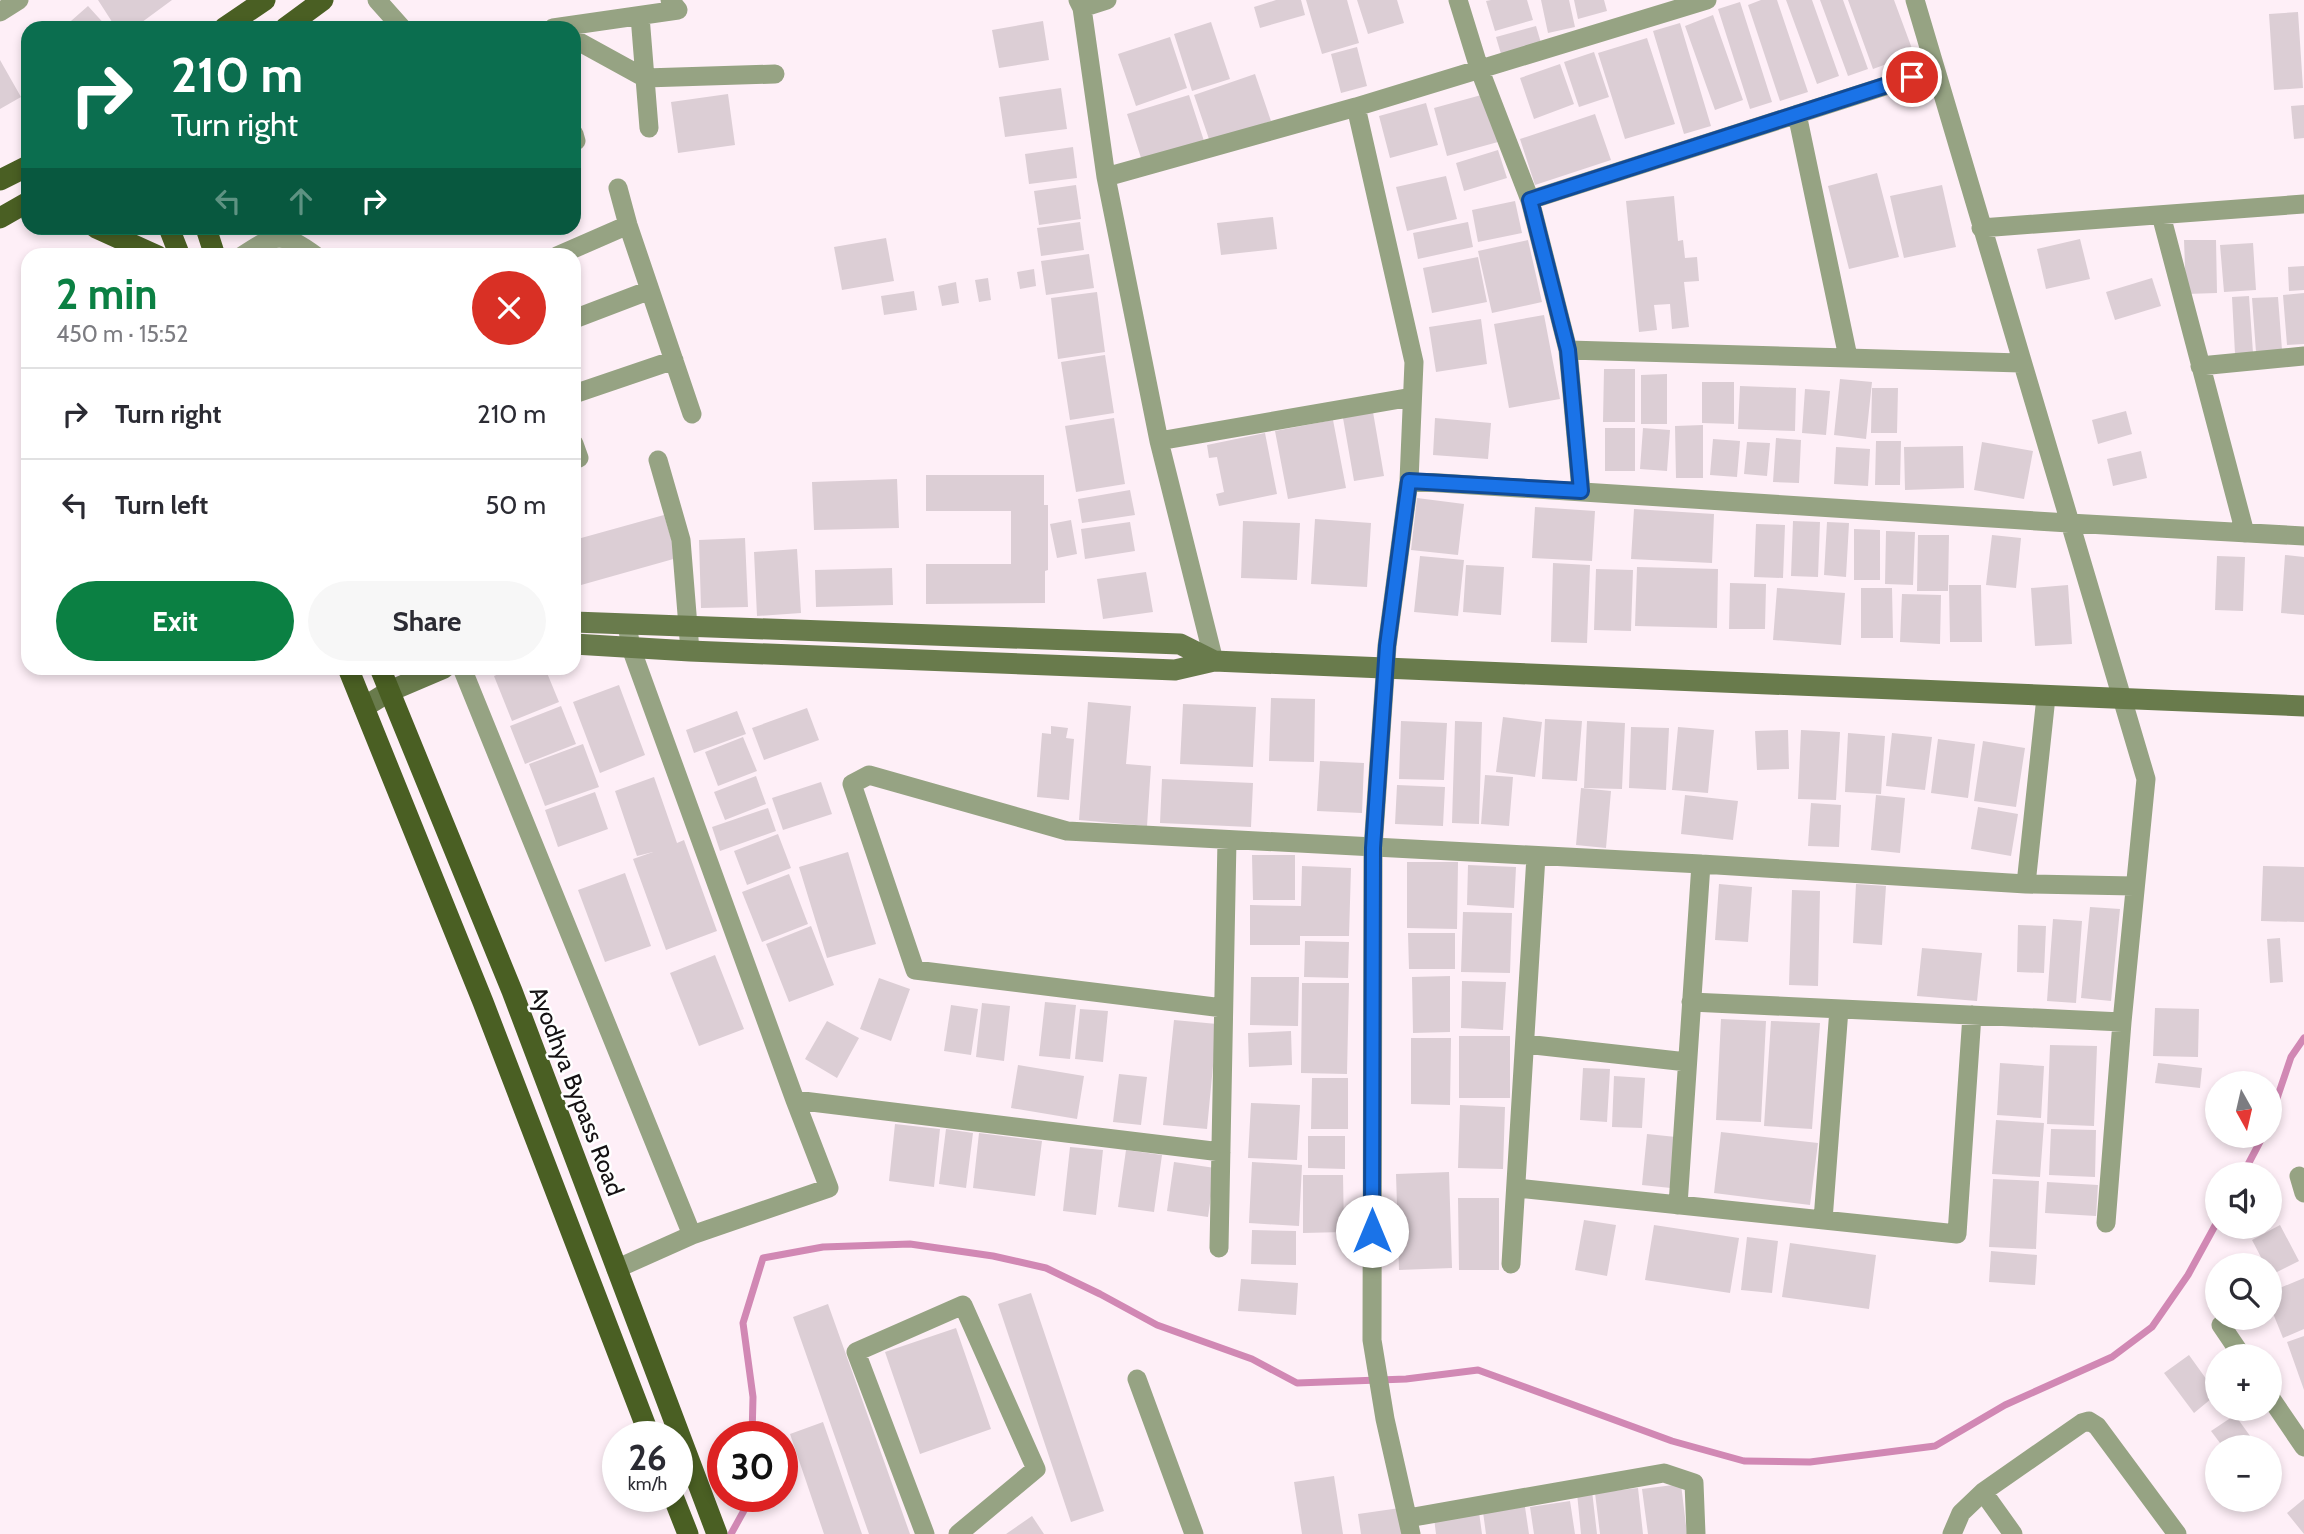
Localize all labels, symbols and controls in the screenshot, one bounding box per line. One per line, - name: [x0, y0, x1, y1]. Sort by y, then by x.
- text: 210 m: [171, 45, 303, 104]
- pin: [1882, 47, 1942, 107]
- icon: right: [56, 49, 147, 140]
- icon: arrive: [1893, 58, 1931, 96]
- text: Turn right: [171, 105, 298, 144]
- icon: left: [209, 182, 247, 220]
- icon: ahead: [282, 182, 320, 220]
- icon: right: [355, 182, 393, 220]
- text: 2 min: [56, 268, 157, 320]
- button: close: [472, 271, 546, 345]
- text: 450 m · 15:52: [56, 320, 188, 348]
- icon: right: [56, 395, 94, 433]
- text: Turn right: [115, 398, 221, 430]
- text: 210 m: [477, 398, 546, 430]
- icon: left: [56, 486, 94, 524]
- text: Turn left: [115, 489, 208, 521]
- text: 50 m: [485, 489, 546, 521]
- button: Exit: [56, 581, 294, 661]
- button: Share: [308, 581, 546, 661]
- street label: Ayodhya Bypass Road: [524, 982, 630, 1200]
- north arrow: [2205, 1071, 2282, 1148]
- map controls: [2205, 1071, 2282, 1512]
- button: sound: [2205, 1162, 2282, 1239]
- position arrow: [1335, 1194, 1409, 1268]
- button: search: [2205, 1253, 2282, 1330]
- button: +: [2205, 1344, 2282, 1421]
- speed limit sign: 30: [707, 1421, 798, 1512]
- button: −: [2205, 1435, 2282, 1512]
- text: 26: [628, 1436, 667, 1479]
- text: km/h: [628, 1473, 667, 1495]

